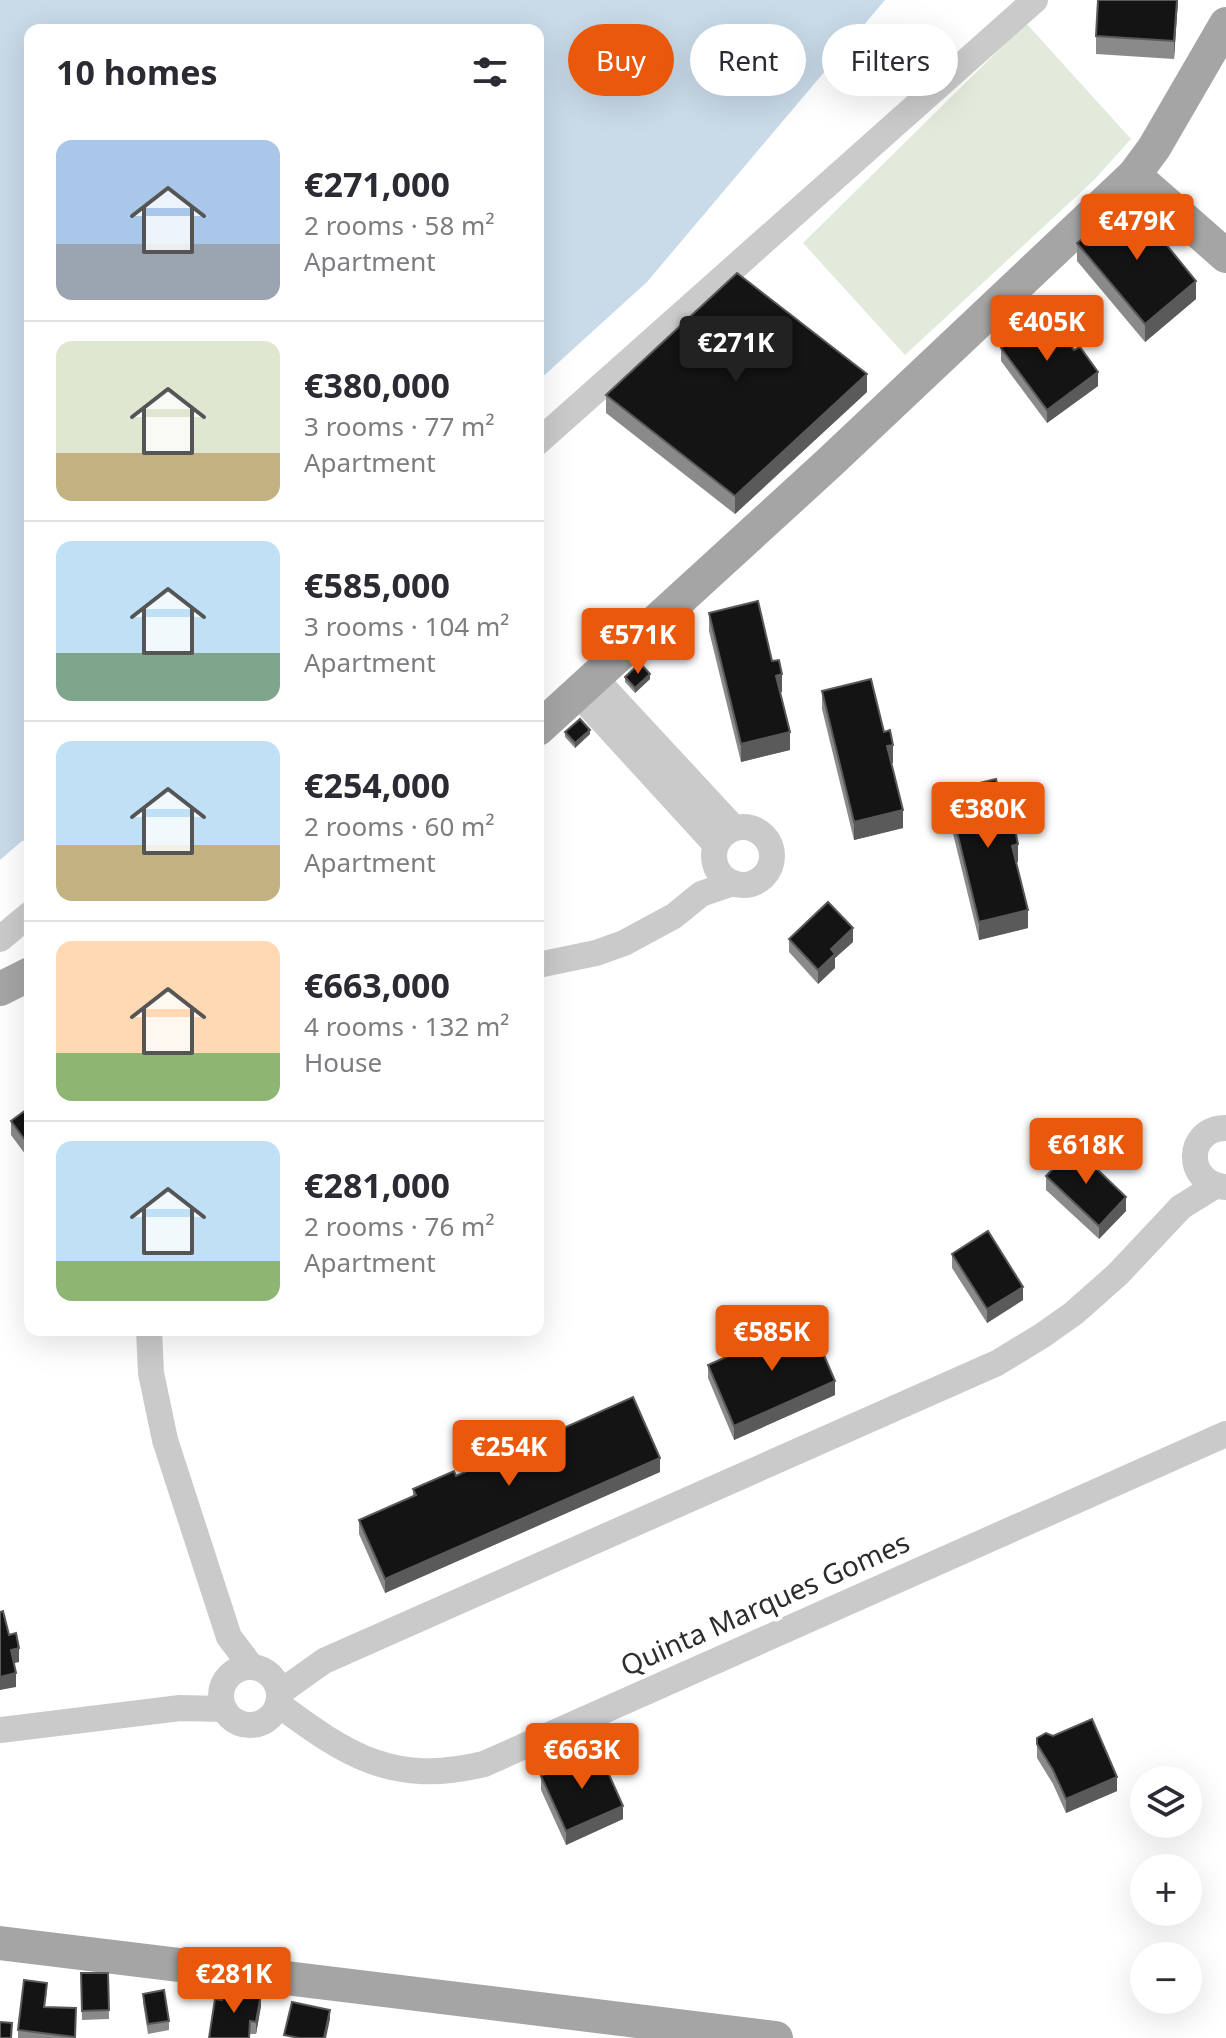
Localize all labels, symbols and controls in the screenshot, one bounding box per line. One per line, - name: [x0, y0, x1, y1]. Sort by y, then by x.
- chip: Buy: [568, 24, 674, 96]
- chip: Rent: [690, 24, 806, 96]
- chip: Filters: [822, 24, 958, 96]
- text: 10 homes: [56, 49, 218, 95]
- icon: filters: [468, 50, 512, 94]
- text: €271,000: [304, 161, 450, 207]
- icon: home: [120, 172, 216, 268]
- pin: €479K: [1081, 194, 1193, 262]
- text: €479K: [1099, 202, 1175, 238]
- text: 2 rooms · 58 m²: [304, 207, 494, 243]
- text: Apartment: [304, 243, 436, 279]
- pin: €405K: [991, 295, 1103, 363]
- text: €405K: [1009, 303, 1085, 339]
- pin: €271K: [680, 316, 792, 384]
- text: €271K: [698, 324, 774, 360]
- text: €380,000: [304, 362, 450, 408]
- icon: home: [120, 373, 216, 469]
- text: 3 rooms · 77 m²: [304, 408, 494, 444]
- text: Apartment: [304, 444, 436, 480]
- text: €585,000: [304, 562, 450, 608]
- icon: home: [120, 573, 216, 669]
- text: 3 rooms · 104 m²: [304, 608, 509, 644]
- pin: €571K: [582, 608, 694, 676]
- text: €571K: [600, 616, 676, 652]
- text: Apartment: [304, 644, 436, 680]
- text: €254,000: [304, 762, 450, 808]
- icon: home: [120, 773, 216, 869]
- pin: €380K: [932, 782, 1044, 850]
- text: €380K: [950, 790, 1026, 826]
- text: 2 rooms · 60 m²: [304, 808, 494, 844]
- text: Apartment: [304, 844, 436, 880]
- text: €663,000: [304, 962, 450, 1008]
- icon: home: [120, 973, 216, 1069]
- text: 4 rooms · 132 m²: [304, 1008, 509, 1044]
- text: House: [304, 1044, 382, 1080]
- pin: €618K: [1030, 1118, 1142, 1186]
- text: €618K: [1048, 1126, 1124, 1162]
- text: €281,000: [304, 1162, 450, 1208]
- icon: home: [120, 1173, 216, 1269]
- text: 2 rooms · 76 m²: [304, 1208, 494, 1244]
- text: Apartment: [304, 1244, 436, 1280]
- pin: €585K: [716, 1305, 828, 1373]
- text: €585K: [734, 1313, 810, 1349]
- pin: €254K: [453, 1420, 565, 1488]
- text: €254K: [471, 1428, 547, 1464]
- street label: Quinta Marques Gomes: [614, 1522, 915, 1684]
- pin: €663K: [526, 1723, 638, 1791]
- text: €663K: [544, 1731, 620, 1767]
- map controls: [1130, 1766, 1202, 2014]
- button: layers: [1130, 1766, 1202, 1838]
- button: +: [1130, 1854, 1202, 1926]
- button: −: [1130, 1942, 1202, 2014]
- pin: €281K: [178, 1947, 290, 2015]
- text: €281K: [196, 1955, 272, 1991]

